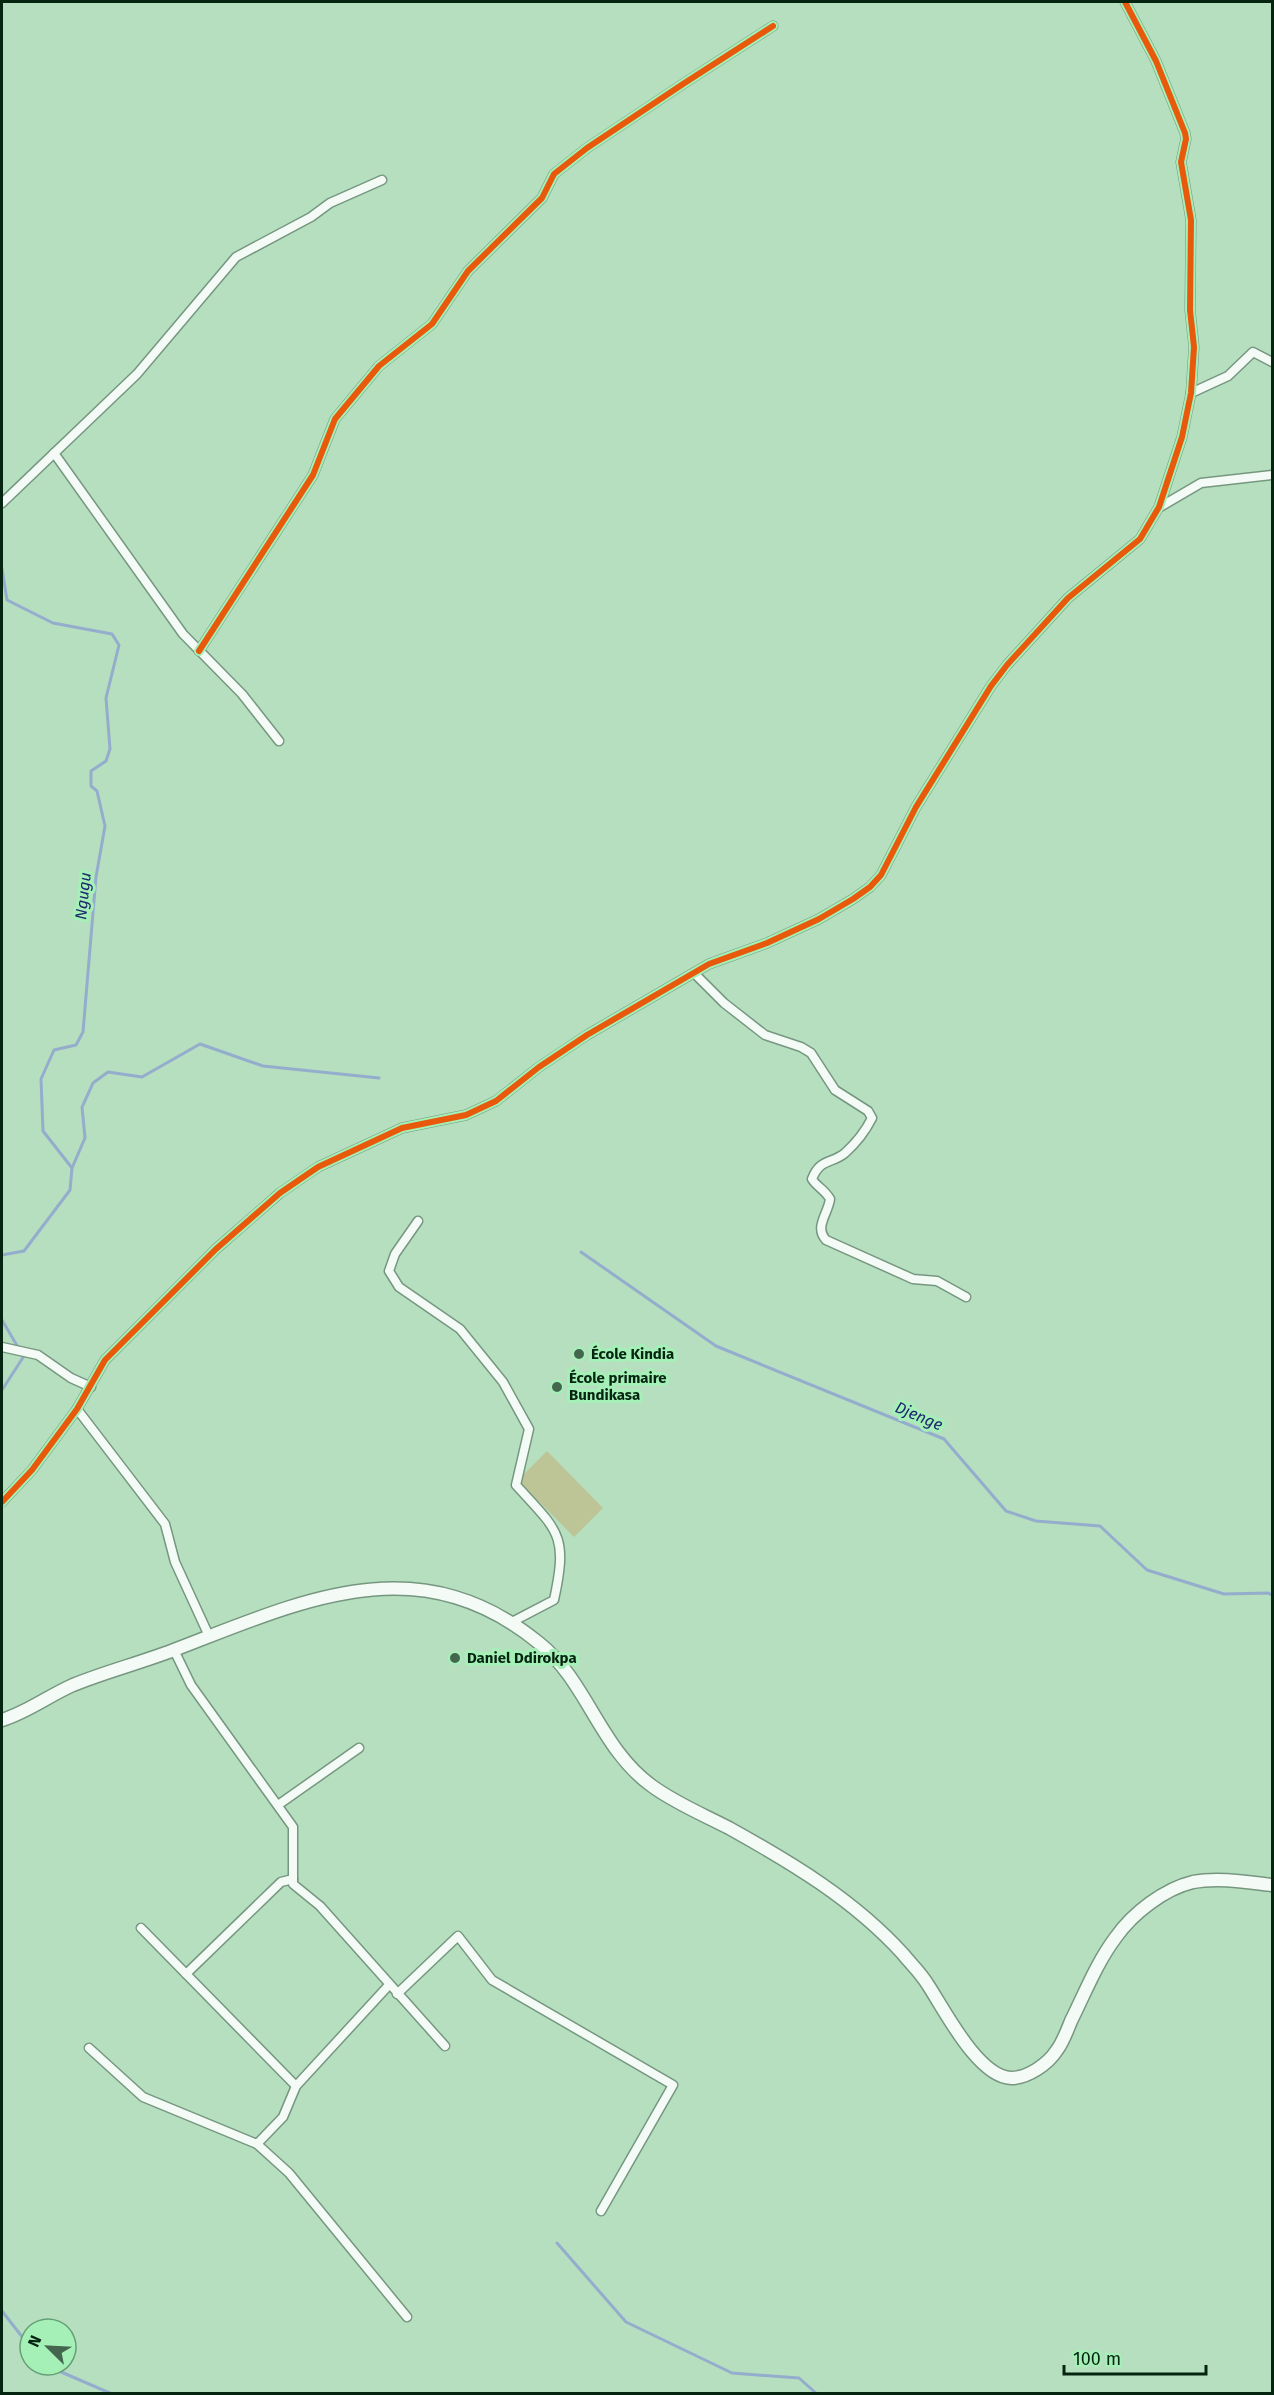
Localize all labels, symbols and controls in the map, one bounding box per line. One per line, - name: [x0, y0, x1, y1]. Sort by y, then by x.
- water label: Ngugu: [71, 871, 95, 921]
- place label: École Kindia: [591, 1345, 674, 1363]
- marker: École Kindia: [572, 1347, 586, 1361]
- place label: École primaire Bundikasa: [569, 1369, 667, 1404]
- marker: École primaire Bundikasa: [550, 1380, 564, 1394]
- water label: Djenge: [892, 1398, 946, 1434]
- place label: Daniel Ddirokpa: [467, 1649, 577, 1667]
- marker: Daniel Ddirokpa: [448, 1651, 462, 1665]
- north arrow: [18, 2317, 78, 2377]
- text: N: [24, 2332, 46, 2350]
- scale bar: [1064, 2338, 1206, 2376]
- text: 100 m: [1073, 2348, 1121, 2370]

